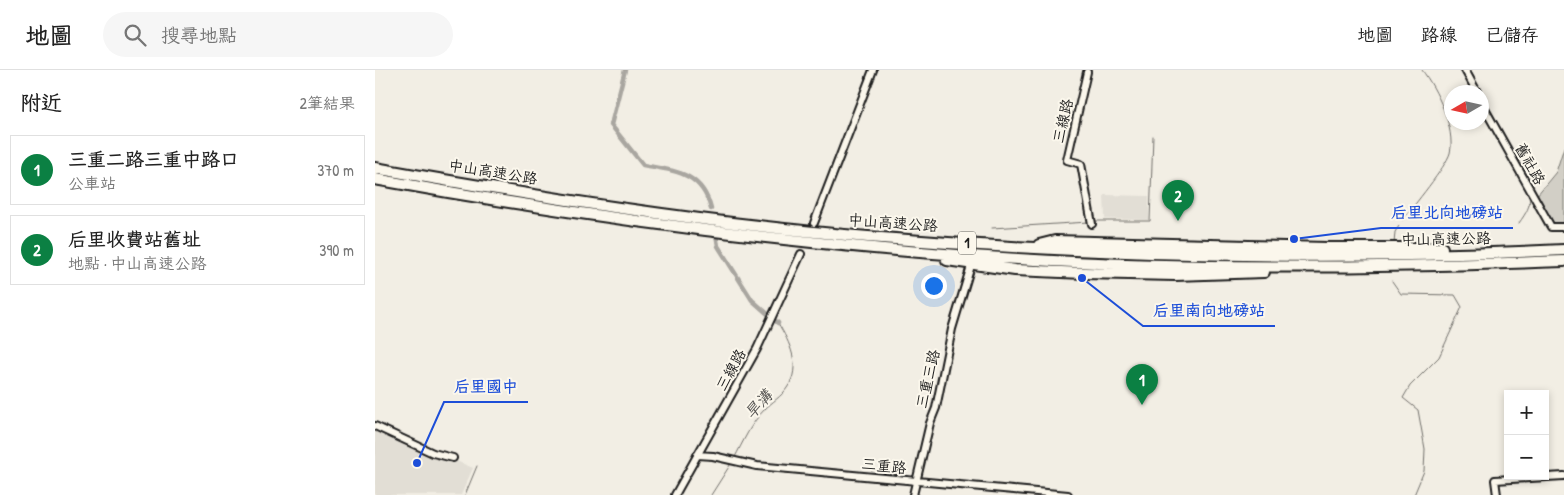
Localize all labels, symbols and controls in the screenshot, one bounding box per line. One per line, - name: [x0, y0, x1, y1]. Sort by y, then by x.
- search box: [103, 12, 453, 57]
- text: 地圖: [25, 19, 73, 51]
- icon: search: [121, 21, 149, 49]
- text: 搜尋地點: [161, 22, 237, 48]
- text: 地圖: [1357, 22, 1393, 47]
- text: 路線: [1421, 22, 1457, 47]
- text: 已儲存: [1485, 22, 1539, 47]
- north arrow: [1444, 85, 1489, 130]
- text: 附近: [20, 88, 62, 117]
- text: 2筆結果: [300, 92, 355, 114]
- street label: 三線路: [1047, 97, 1078, 145]
- street label: 舊社路: [1510, 139, 1551, 189]
- text: 三重二路三重中路口: [68, 146, 239, 172]
- street label: 中山高速公路: [447, 154, 539, 189]
- text: 1: [34, 159, 40, 181]
- text: 370 m: [317, 159, 354, 181]
- text: 公車站: [68, 172, 116, 194]
- pin: 2: [1162, 180, 1194, 221]
- callout: 后里北向地磅站: [1381, 197, 1513, 228]
- text: 后里北向地磅站: [1391, 201, 1503, 223]
- street label: 中山高速公路: [847, 209, 939, 236]
- text: 后里收費站舊址: [68, 226, 201, 252]
- street label: 中山高速公路: [1401, 227, 1491, 250]
- road number: 1: [958, 232, 976, 254]
- text: 2: [33, 239, 41, 261]
- text: 390 m: [319, 239, 354, 261]
- text: 地點 · 中山高速公路: [68, 252, 207, 274]
- your location: [921, 273, 947, 299]
- callout: 后里南向地磅站: [1143, 295, 1275, 326]
- text: 后里南向地磅站: [1153, 299, 1265, 321]
- street label: 三線路: [710, 345, 751, 395]
- street label: 三重三路: [911, 347, 944, 410]
- pin: 1: [1126, 364, 1158, 405]
- callout: 后里國中: [444, 371, 528, 402]
- text: 后里國中: [454, 375, 518, 397]
- water label: 旱溝: [739, 383, 778, 423]
- map controls: [1504, 390, 1549, 480]
- button: +: [1504, 390, 1549, 435]
- button: −: [1504, 435, 1549, 480]
- street label: 三重路: [861, 453, 908, 478]

